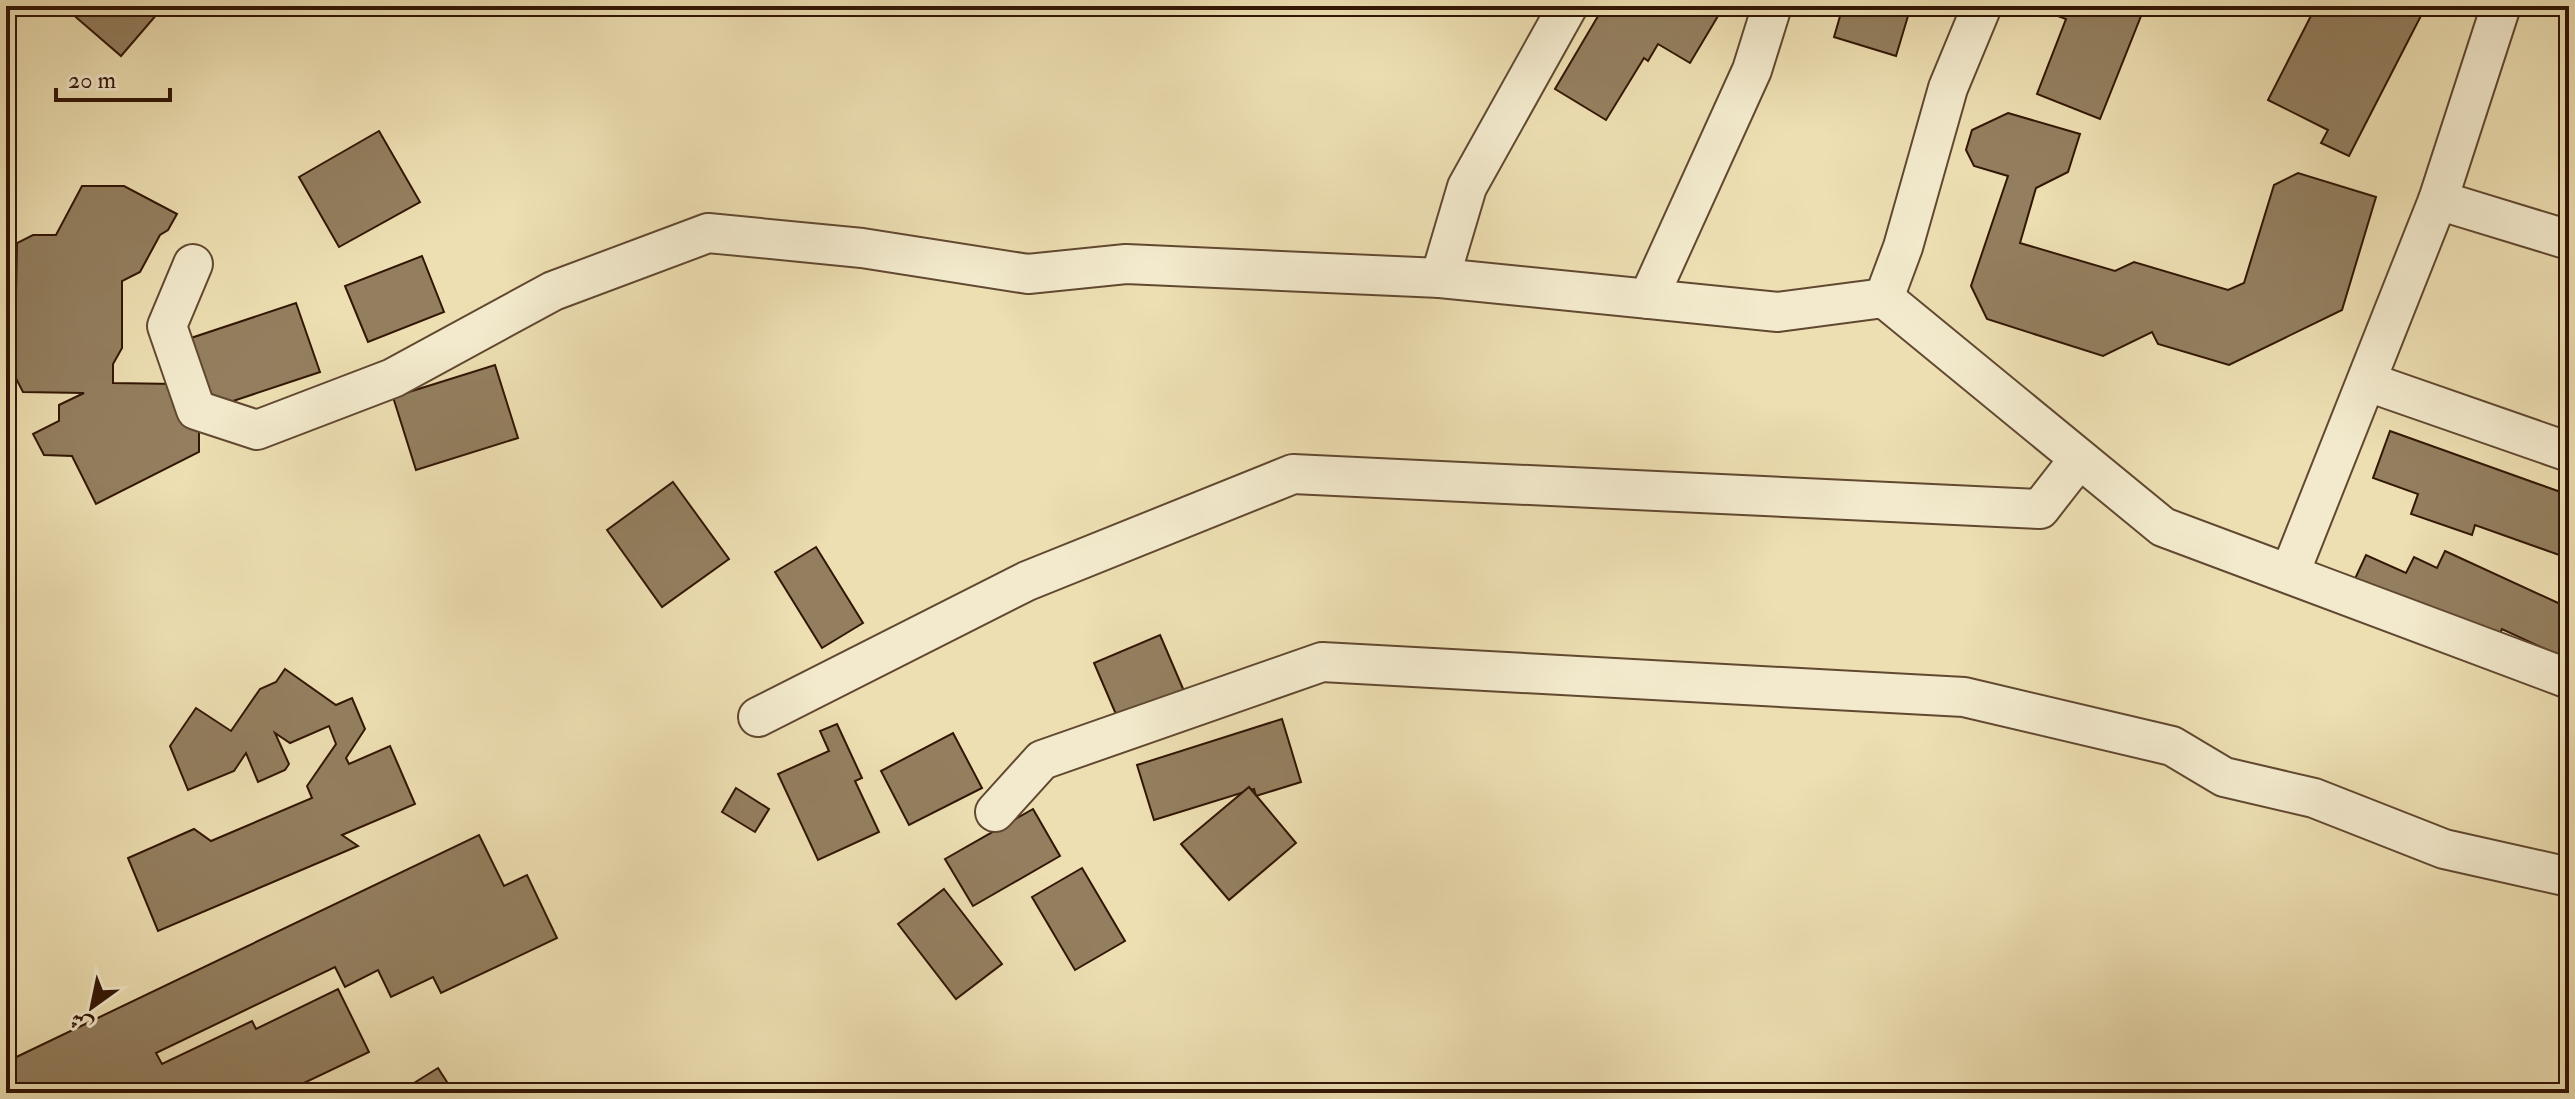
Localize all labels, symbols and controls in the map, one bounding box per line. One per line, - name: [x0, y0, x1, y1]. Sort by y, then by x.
- scale bar: [56, 52, 170, 102]
- text: 20 m: [68, 65, 117, 96]
- north arrow: [52, 967, 132, 1047]
- text: ش: [65, 1005, 98, 1041]

